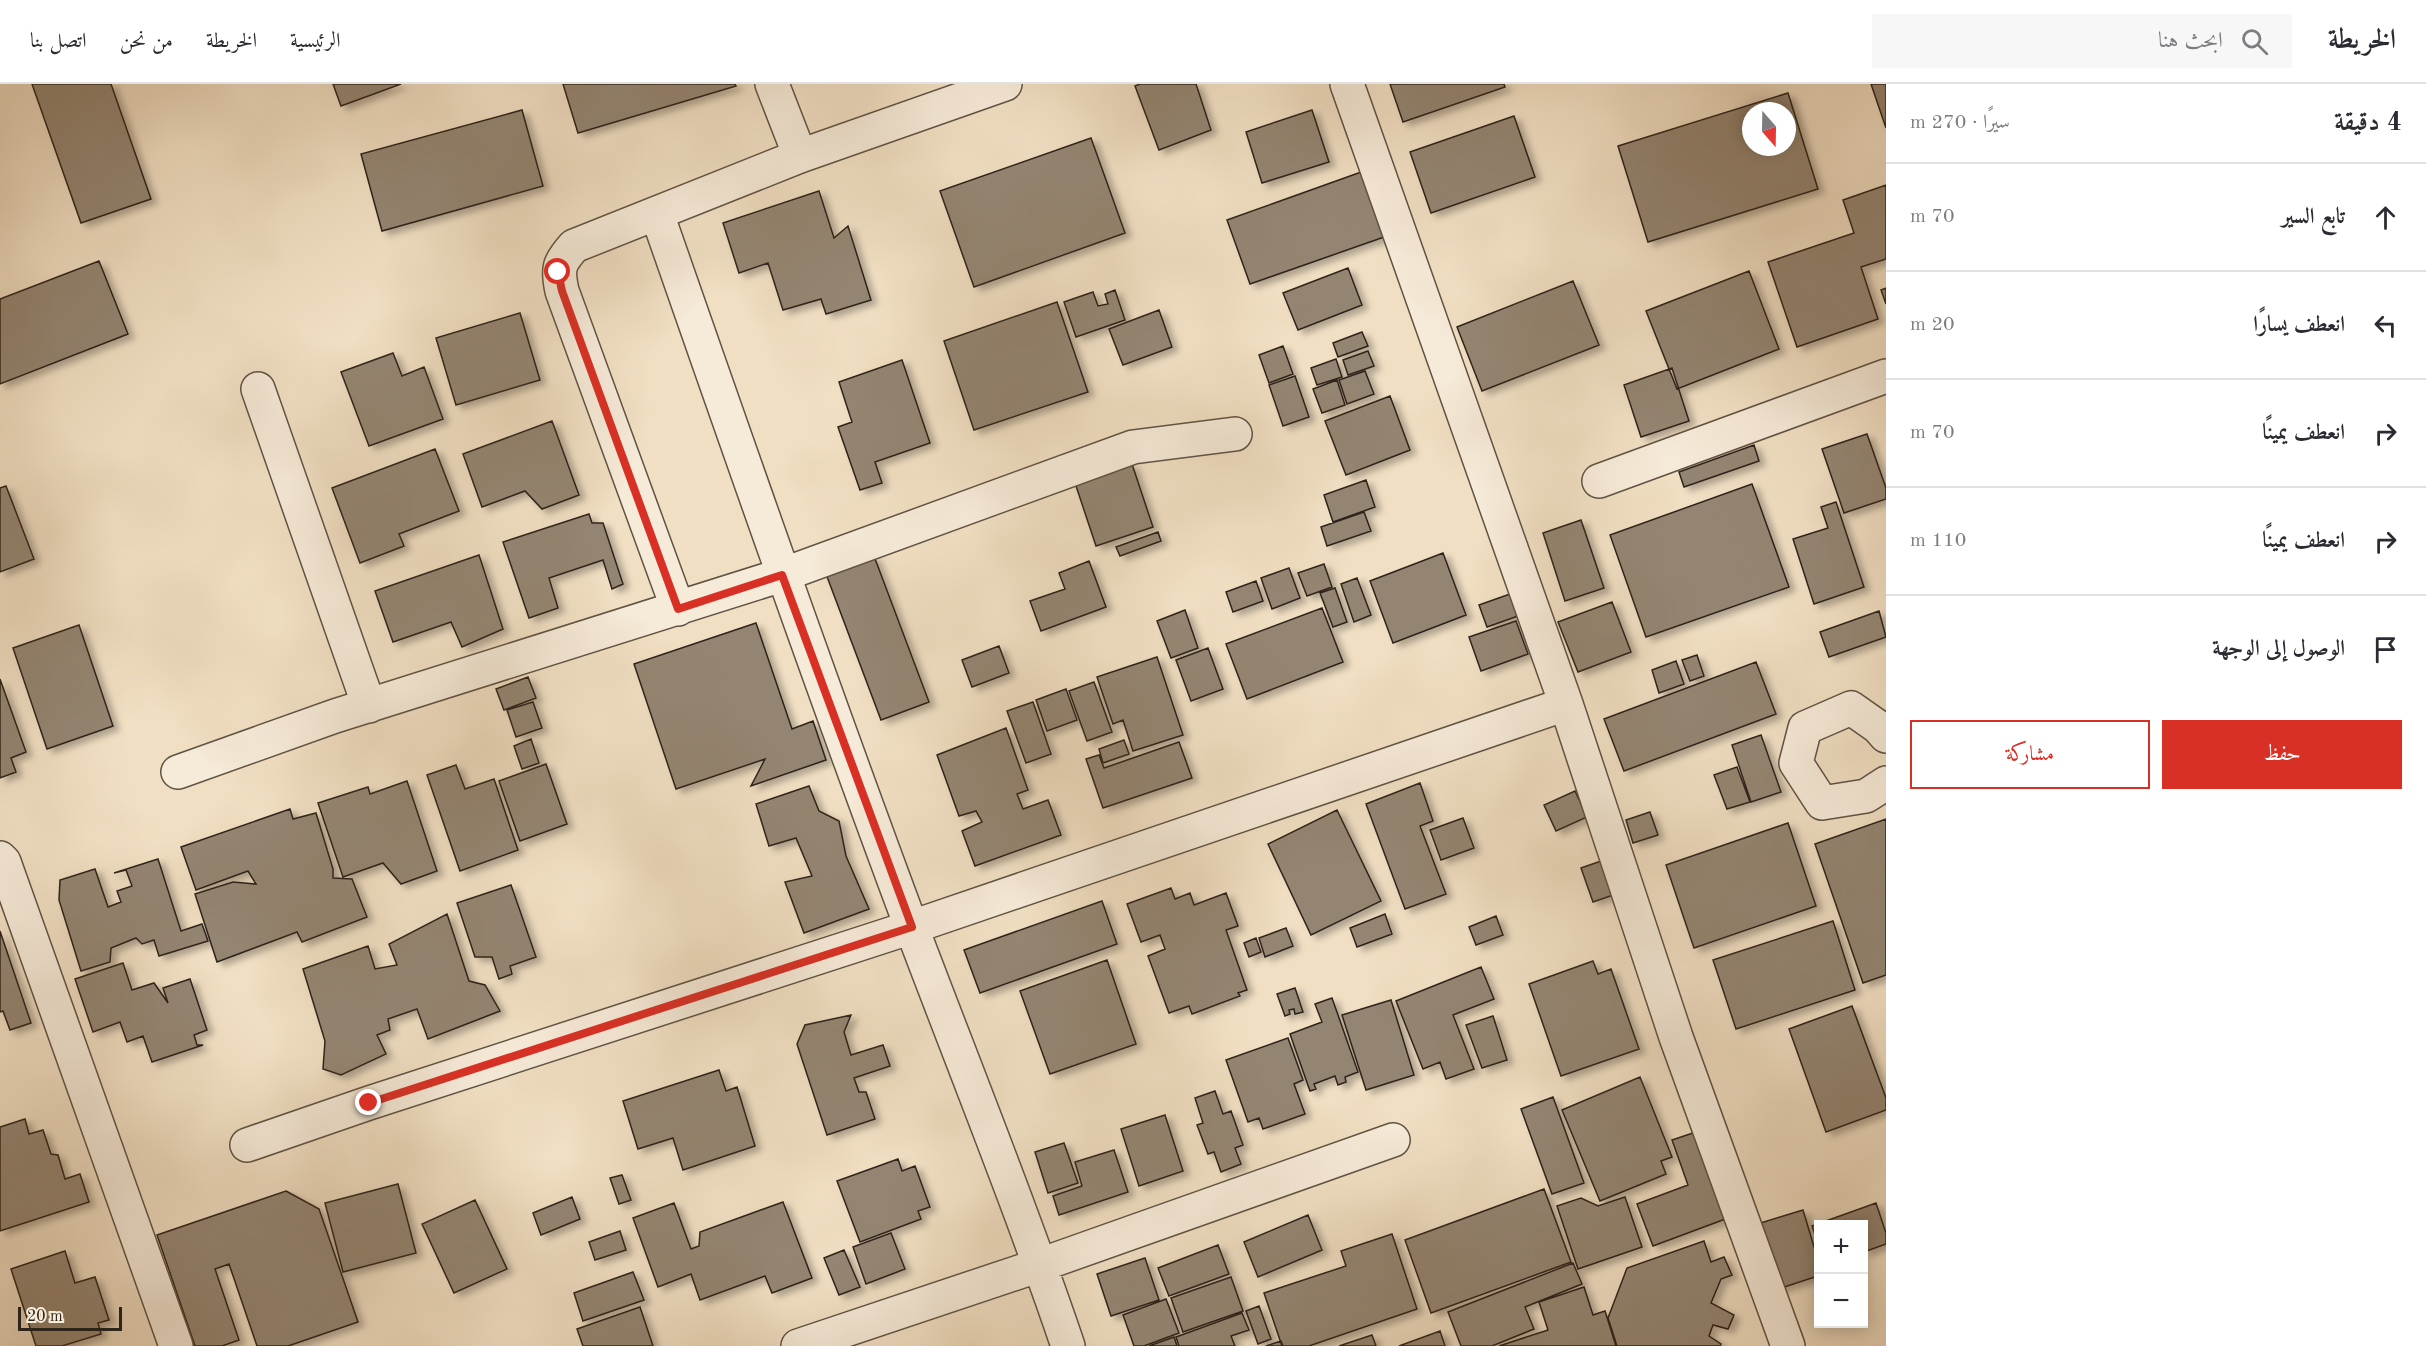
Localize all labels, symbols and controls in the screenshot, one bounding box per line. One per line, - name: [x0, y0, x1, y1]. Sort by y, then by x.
- search box: [1872, 14, 2292, 68]
- icon: search: [2238, 25, 2271, 58]
- text: الخريطة: [2328, 27, 2396, 55]
- text: ابحث هنا: [2158, 30, 2223, 52]
- text: اتصل بنا: [30, 31, 87, 52]
- text: من نحن: [120, 31, 173, 52]
- text: الخريطة: [206, 31, 257, 52]
- text: الرئيسية: [290, 31, 341, 52]
- north arrow: [1742, 102, 1796, 156]
- text: 4 دقيقة: [2334, 110, 2402, 136]
- text: سيرًا · 270 m: [1910, 113, 2010, 133]
- icon: ahead: [2369, 201, 2402, 234]
- text: تابع السير: [2281, 206, 2345, 228]
- text: 70 m: [1910, 207, 1955, 227]
- route start: [544, 258, 570, 284]
- icon: left: [2369, 309, 2402, 342]
- text: انعطف يسارًا: [2253, 314, 2345, 336]
- text: 20 m: [1910, 315, 1955, 335]
- icon: right: [2369, 417, 2402, 450]
- text: انعطف يمينًا: [2262, 422, 2345, 444]
- text: 70 m: [1910, 423, 1955, 443]
- icon: right: [2369, 525, 2402, 558]
- text: انعطف يمينًا: [2262, 530, 2345, 552]
- text: 110 m: [1910, 531, 1966, 551]
- icon: arrive: [2369, 633, 2402, 666]
- text: الوصول إلى الوجهة: [2212, 638, 2345, 660]
- button: مشاركة: [1910, 720, 2150, 789]
- button: حفظ: [2162, 720, 2402, 789]
- route end: [355, 1089, 381, 1115]
- map controls: [1814, 1220, 1868, 1328]
- button: +: [1814, 1220, 1868, 1274]
- button: −: [1814, 1274, 1868, 1328]
- scale bar: [18, 1304, 122, 1332]
- text: 20 m: [27, 1309, 63, 1325]

